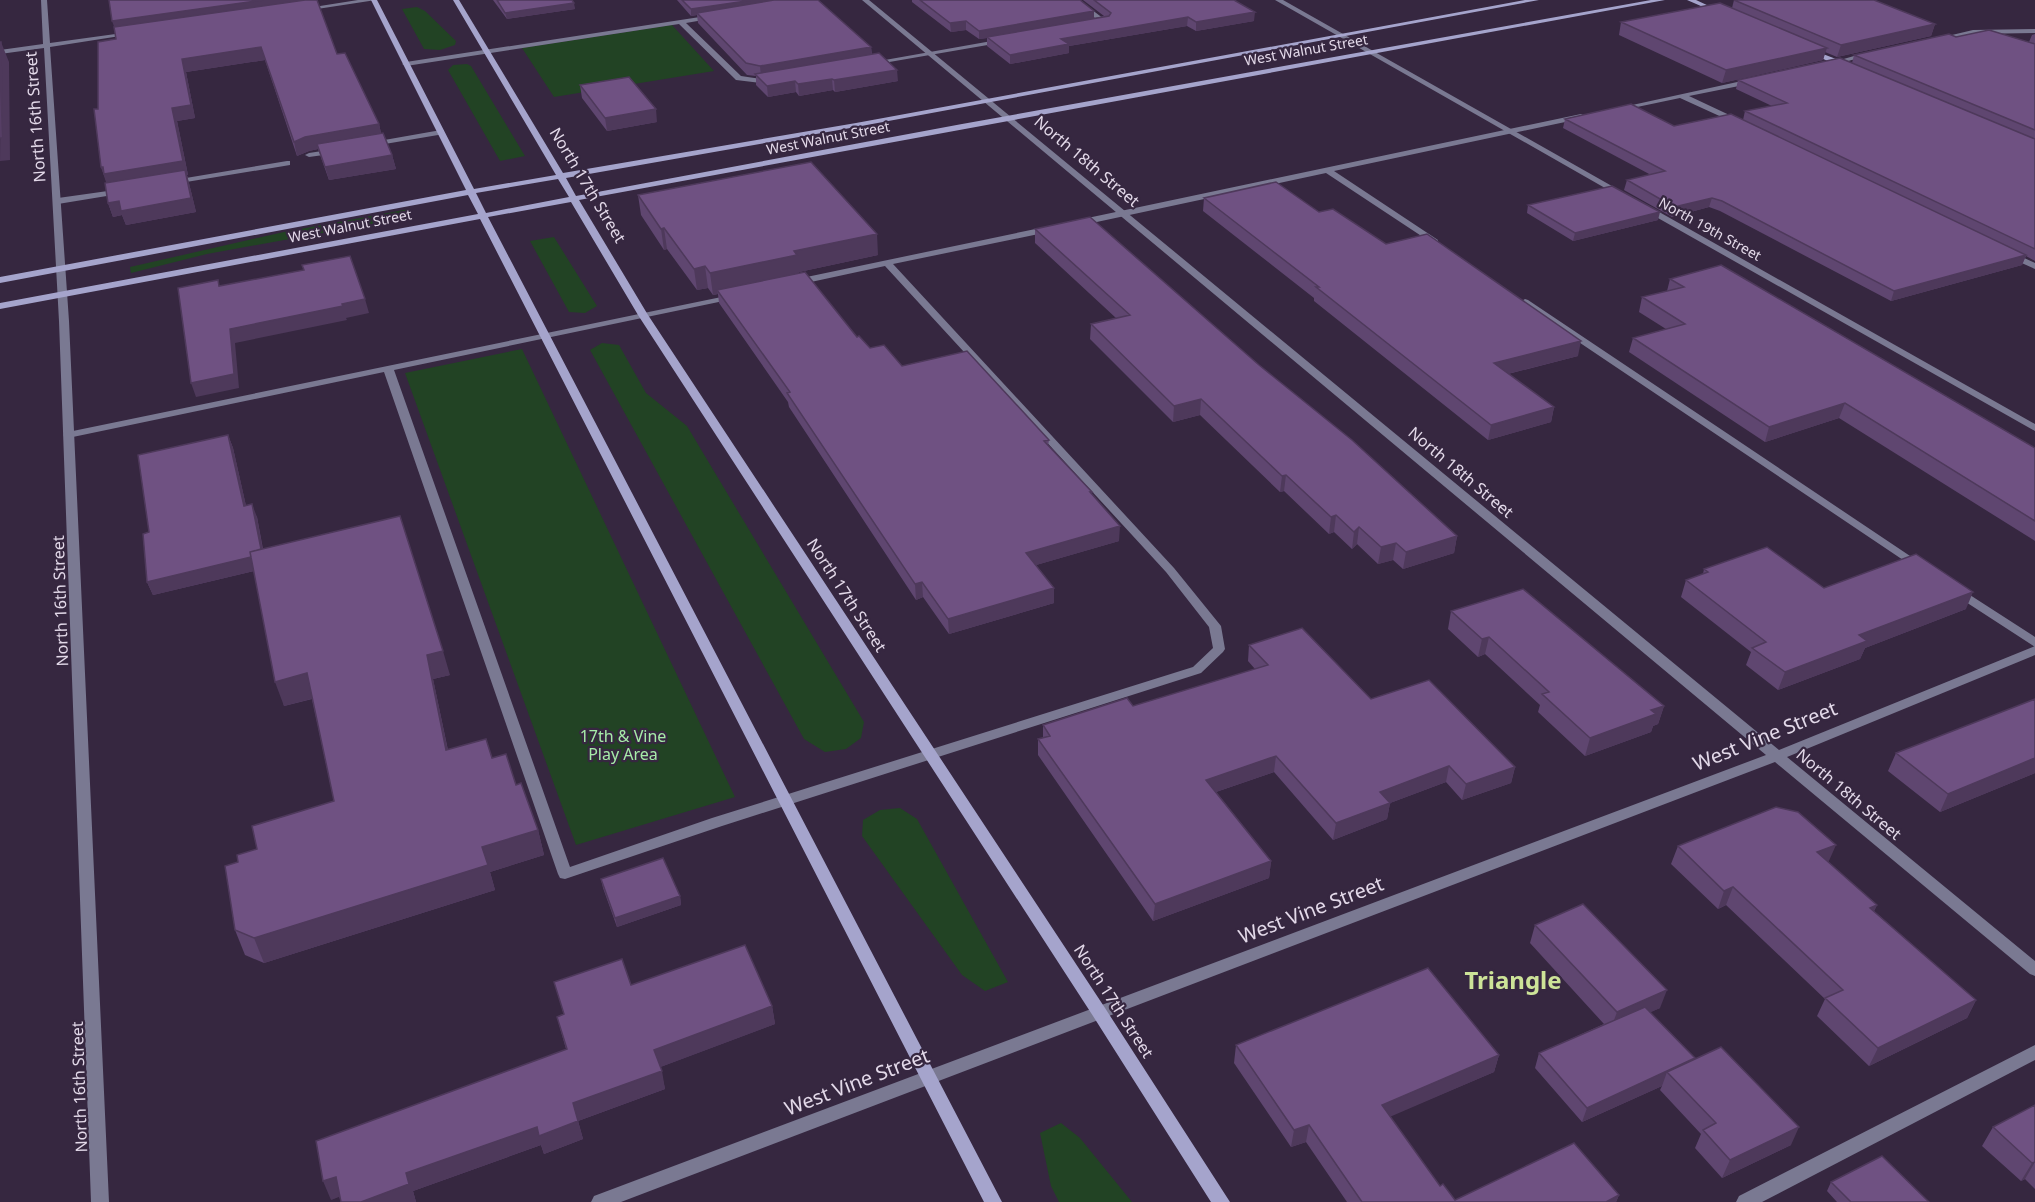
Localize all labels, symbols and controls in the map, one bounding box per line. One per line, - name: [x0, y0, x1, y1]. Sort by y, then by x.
- street label: West Walnut Street: [1243, 29, 1369, 70]
- street label: North 16th Street: [19, 51, 51, 183]
- street label: North 18th Street: [1030, 110, 1144, 212]
- street label: West Walnut Street: [765, 116, 891, 159]
- street label: North 17th Street: [545, 123, 631, 247]
- street label: North 19th Street: [1655, 192, 1765, 265]
- street label: West Walnut Street: [287, 204, 413, 247]
- street label: North 18th Street: [1404, 421, 1518, 523]
- street label: North 17th Street: [802, 534, 892, 656]
- street label: North 16th Street: [47, 535, 73, 667]
- street label: West Vine Street: [1689, 694, 1841, 777]
- park label: 17th & Vine Play Area: [580, 725, 666, 765]
- street label: North 18th Street: [1792, 743, 1906, 845]
- street label: West Vine Street: [1234, 869, 1387, 950]
- street label: North 17th Street: [1069, 940, 1159, 1062]
- district label: Triangle: [1464, 963, 1562, 996]
- street label: North 16th Street: [66, 1021, 92, 1153]
- street label: West Vine Street: [780, 1041, 933, 1122]

